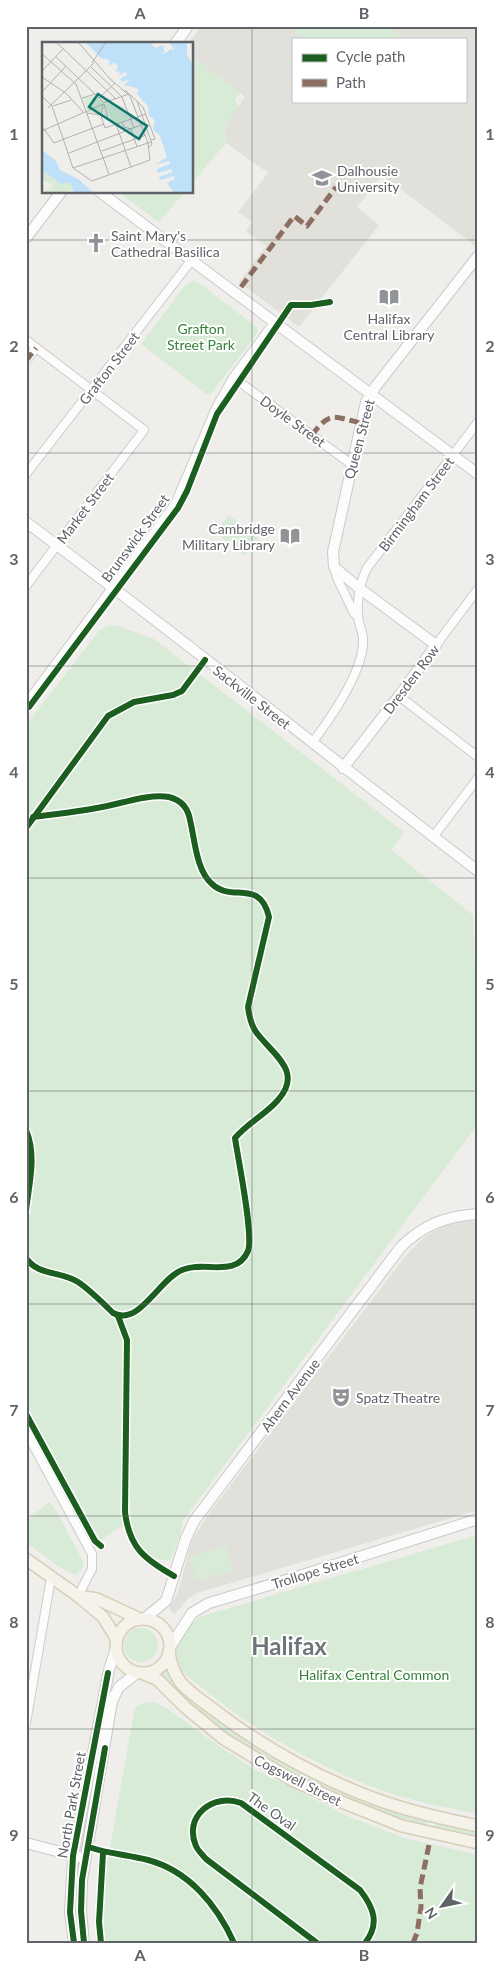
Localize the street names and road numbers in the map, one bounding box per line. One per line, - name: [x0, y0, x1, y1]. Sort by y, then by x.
- street label: Grafton Street: [75, 328, 143, 408]
- street label: Doyle Street: [257, 392, 329, 450]
- street label: Queen Street: [340, 397, 378, 481]
- street label: Birmingham Street: [375, 453, 457, 555]
- street label: Market Street: [53, 469, 117, 547]
- street label: Brunswick Street: [97, 491, 173, 585]
- street label: Dresden Row: [379, 641, 443, 717]
- street label: Sackville Street: [210, 662, 294, 732]
- street label: Ahern Avenue: [257, 1355, 323, 1435]
- street label: Trollope Street: [270, 1550, 360, 1592]
- street label: North Park Street: [53, 1750, 89, 1860]
- street label: Cogswell Street: [251, 1751, 345, 1809]
- street label: The Oval: [244, 1788, 300, 1834]

